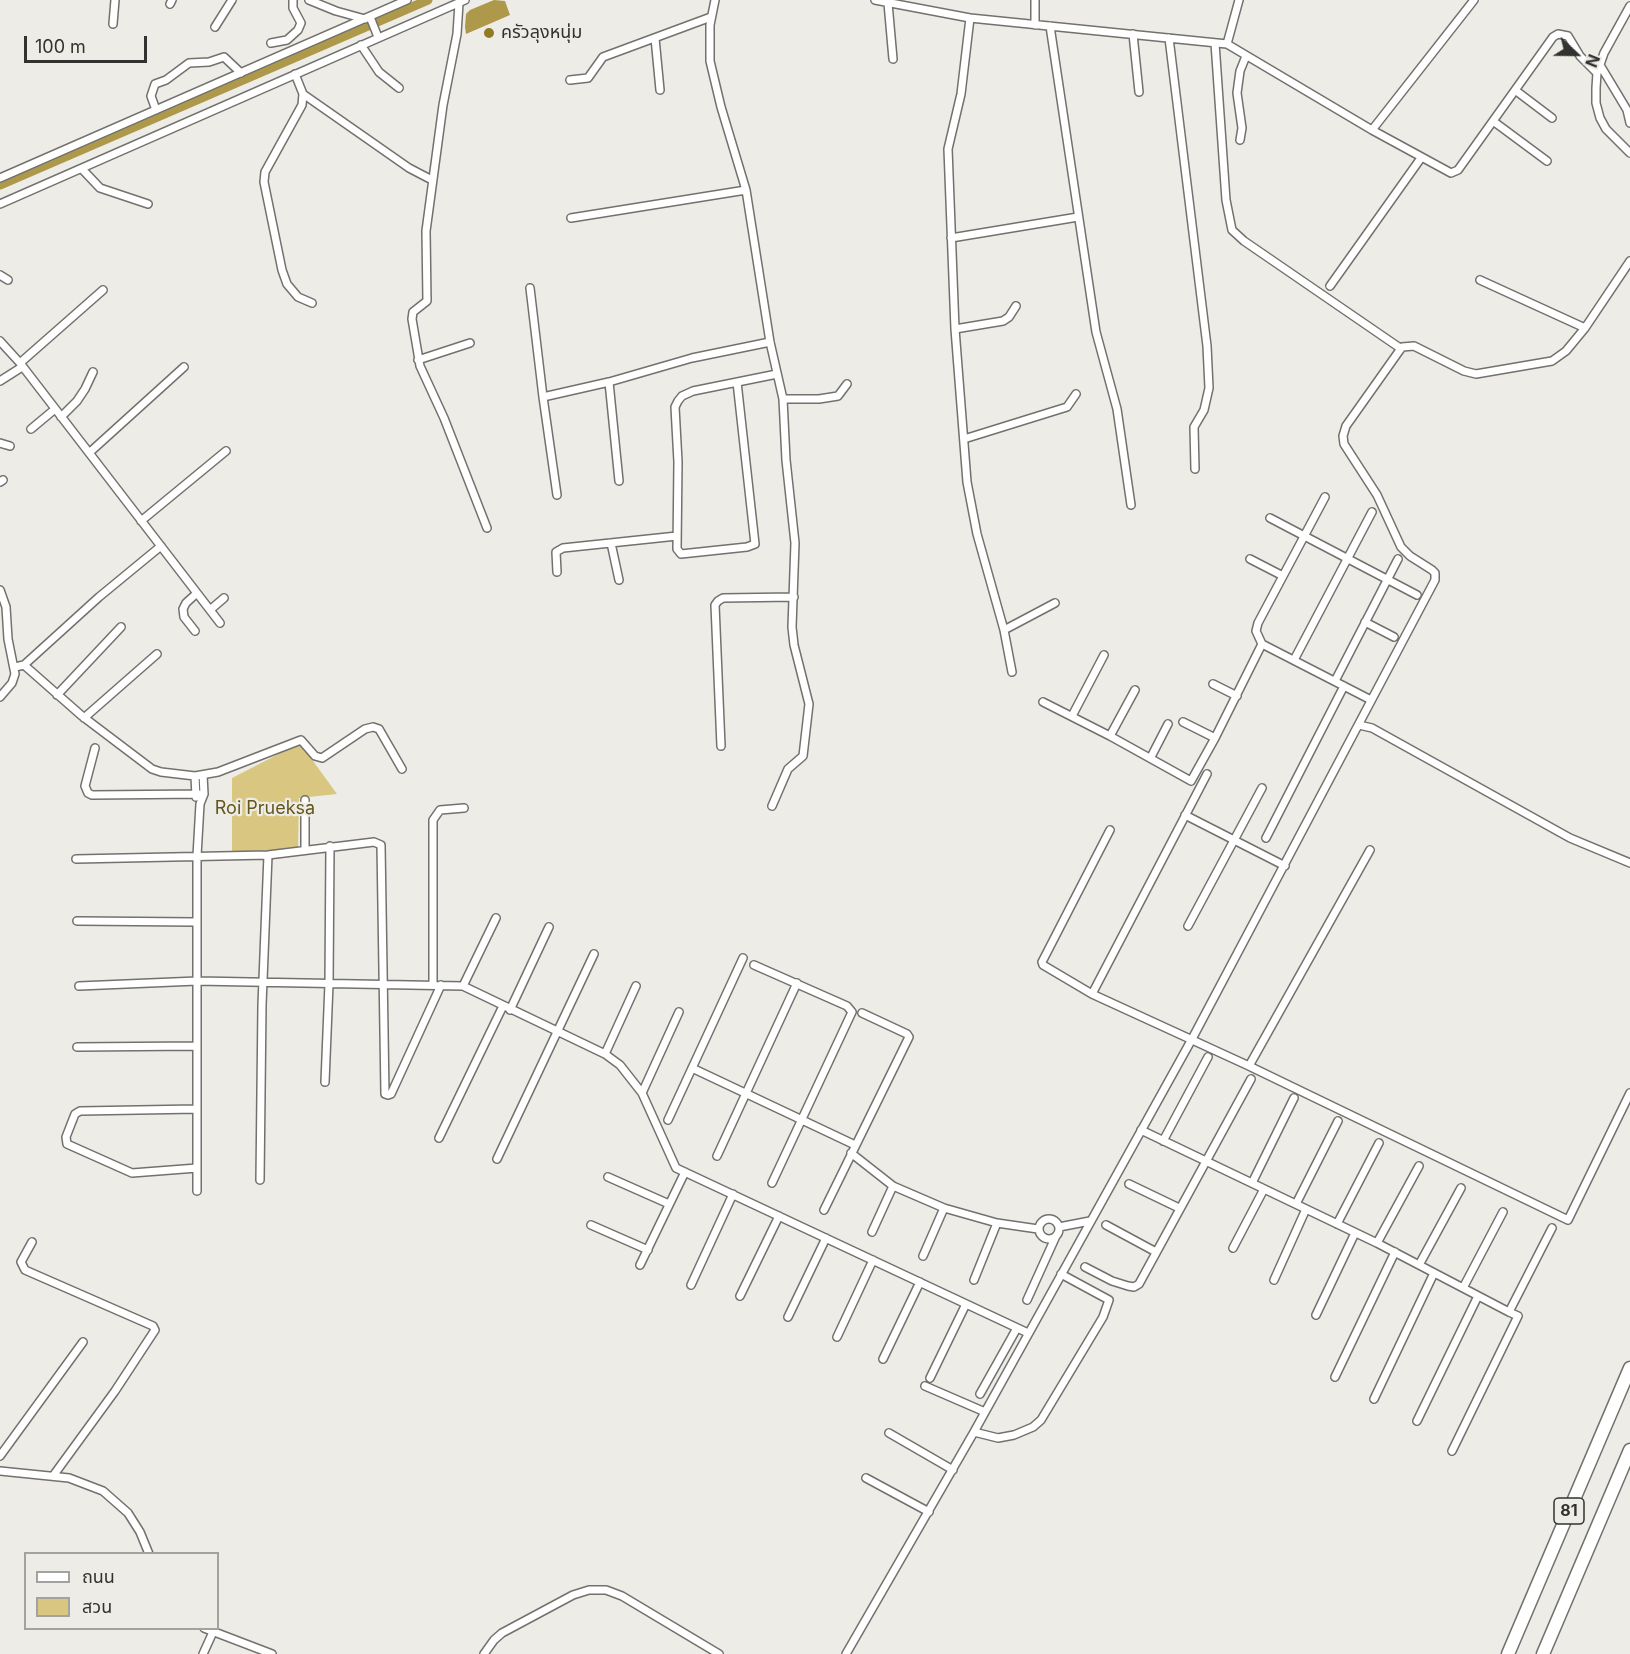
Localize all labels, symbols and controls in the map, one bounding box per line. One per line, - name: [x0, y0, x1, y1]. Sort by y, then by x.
- place label: ครัวลุงหนุ่ม: [501, 22, 582, 44]
- scale bar: [27, 24, 150, 62]
- north arrow: [1546, 24, 1606, 84]
- marker: ครัวลุงหนุ่ม: [482, 26, 496, 40]
- text: 100 m: [35, 36, 86, 57]
- text: N: [1581, 51, 1604, 70]
- park label: Roi Prueksa: [215, 798, 315, 820]
- road number: 81: [1554, 1498, 1584, 1524]
- legend: [24, 1552, 219, 1630]
- text: ถนน: [82, 1566, 115, 1587]
- text: สวน: [82, 1596, 112, 1617]

